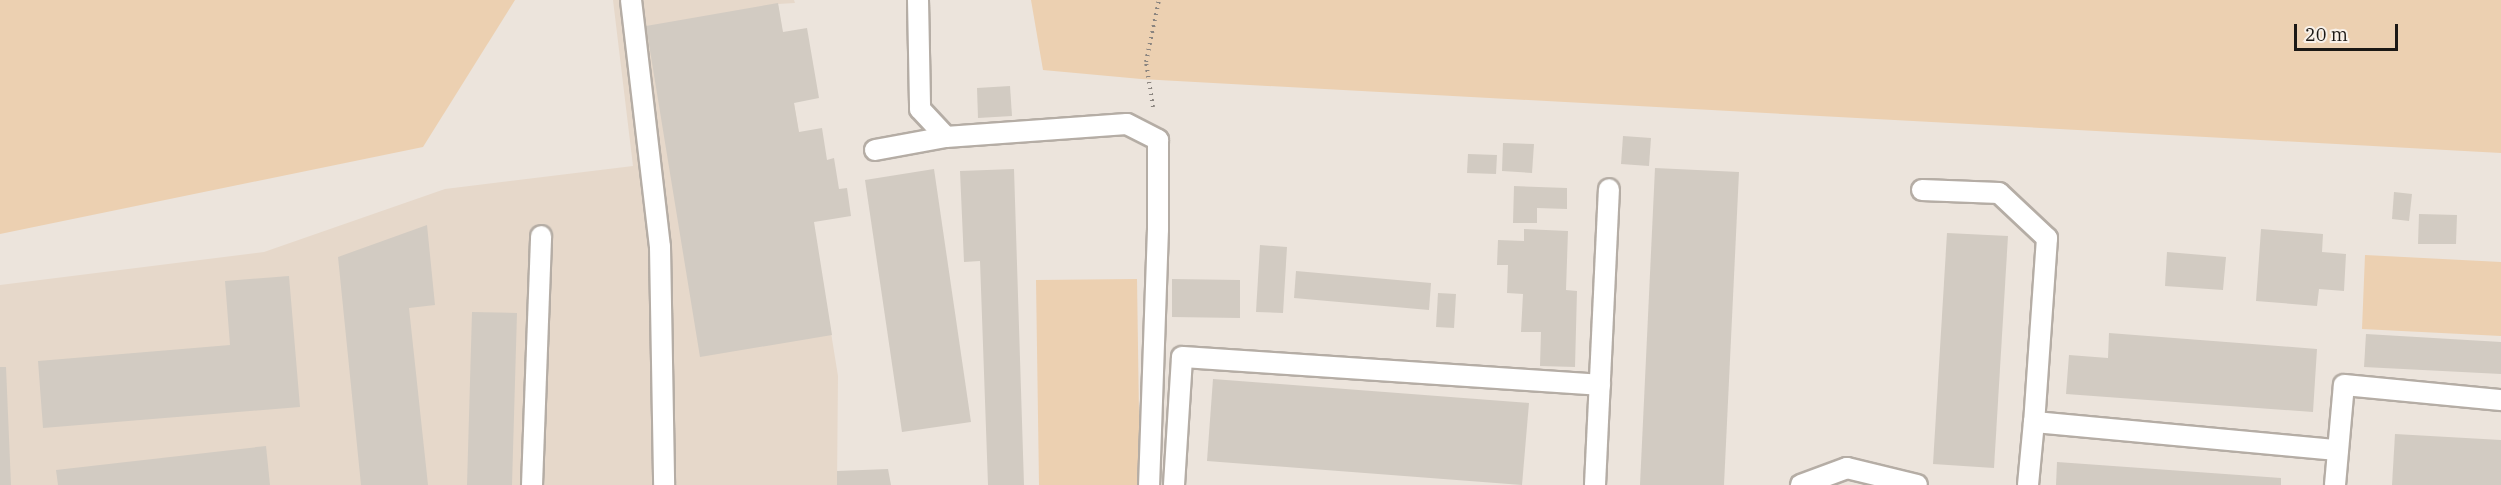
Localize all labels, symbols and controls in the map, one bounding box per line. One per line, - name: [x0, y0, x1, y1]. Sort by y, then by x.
- scale bar: [2297, 12, 2400, 50]
- text: 20 m: [2305, 23, 2348, 46]

